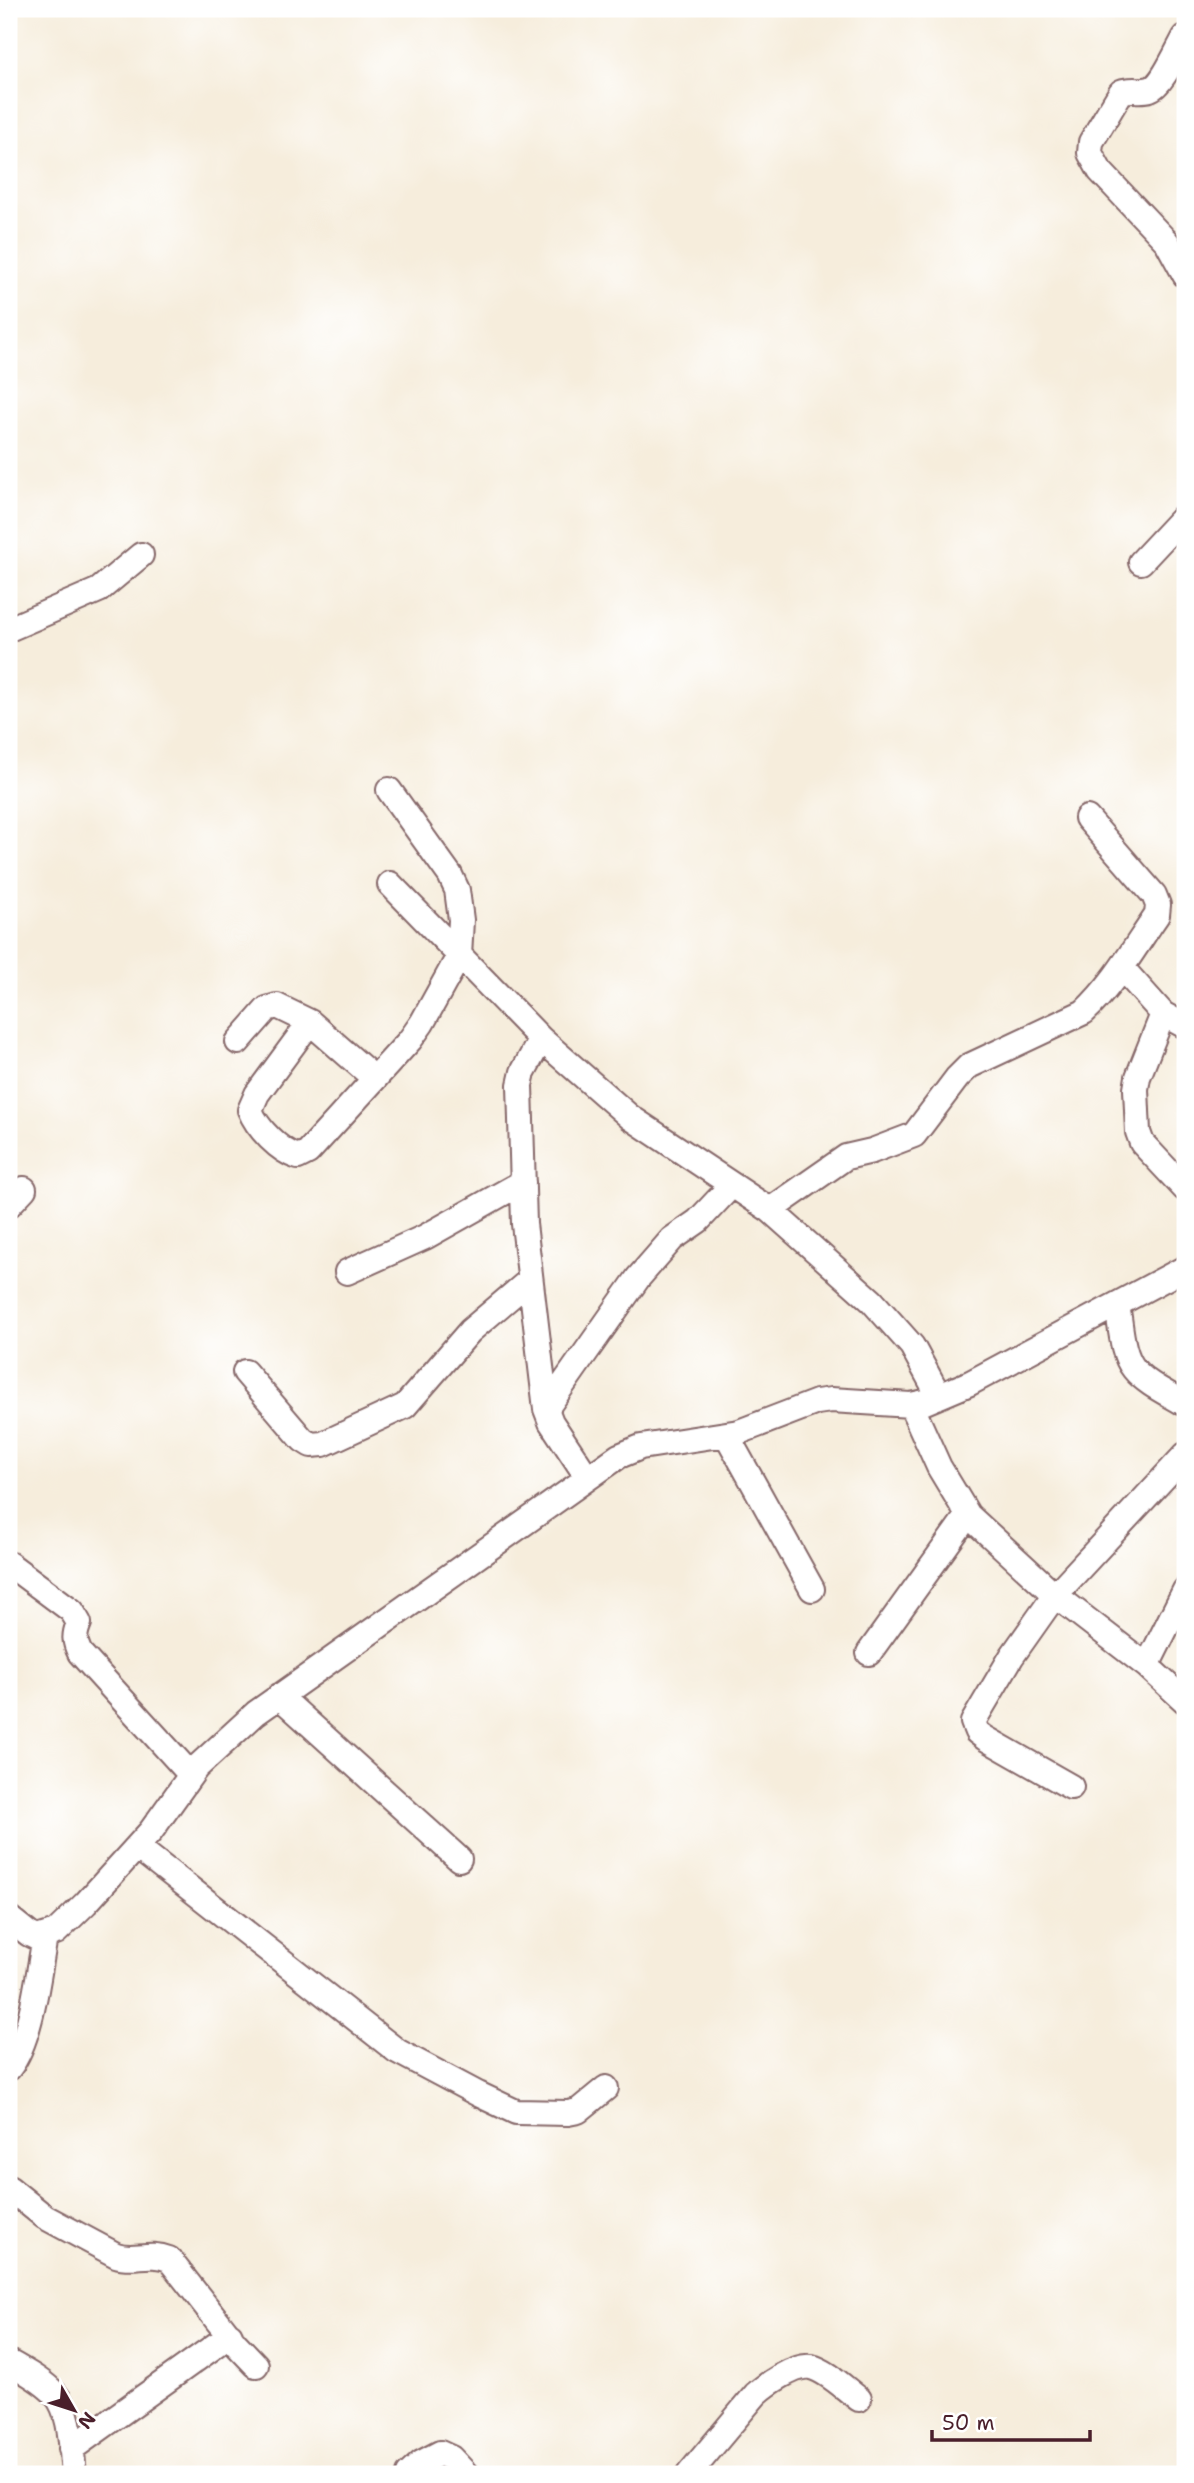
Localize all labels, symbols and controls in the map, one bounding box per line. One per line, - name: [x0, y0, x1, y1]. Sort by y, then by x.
- north arrow: [38, 2374, 108, 2444]
- scale bar: [932, 2399, 1089, 2443]
- text: N: [72, 2407, 101, 2434]
- text: 50 m: [942, 2409, 995, 2437]

